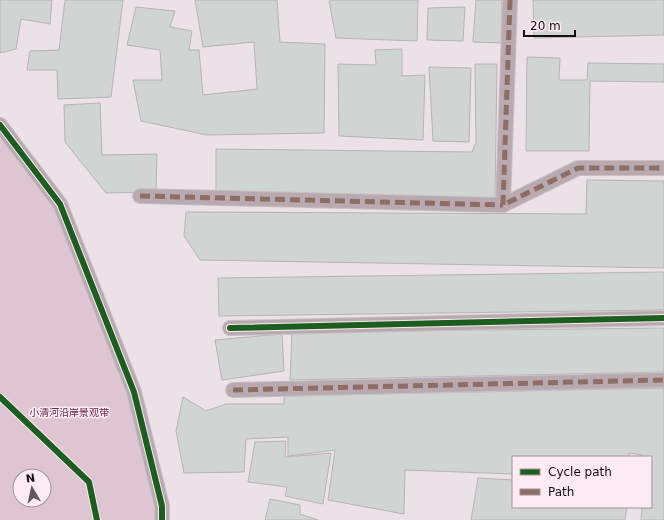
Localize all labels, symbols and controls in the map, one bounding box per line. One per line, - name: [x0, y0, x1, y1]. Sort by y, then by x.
- scale bar: [524, 12, 575, 38]
- text: 20 m: [530, 19, 561, 33]
- park label: 小清河沿岸景观带: [29, 407, 109, 418]
- legend: [512, 456, 652, 508]
- text: Cycle path: [548, 465, 612, 479]
- north arrow: [12, 468, 52, 508]
- text: N: [25, 471, 36, 486]
- text: Path: [548, 485, 574, 499]

